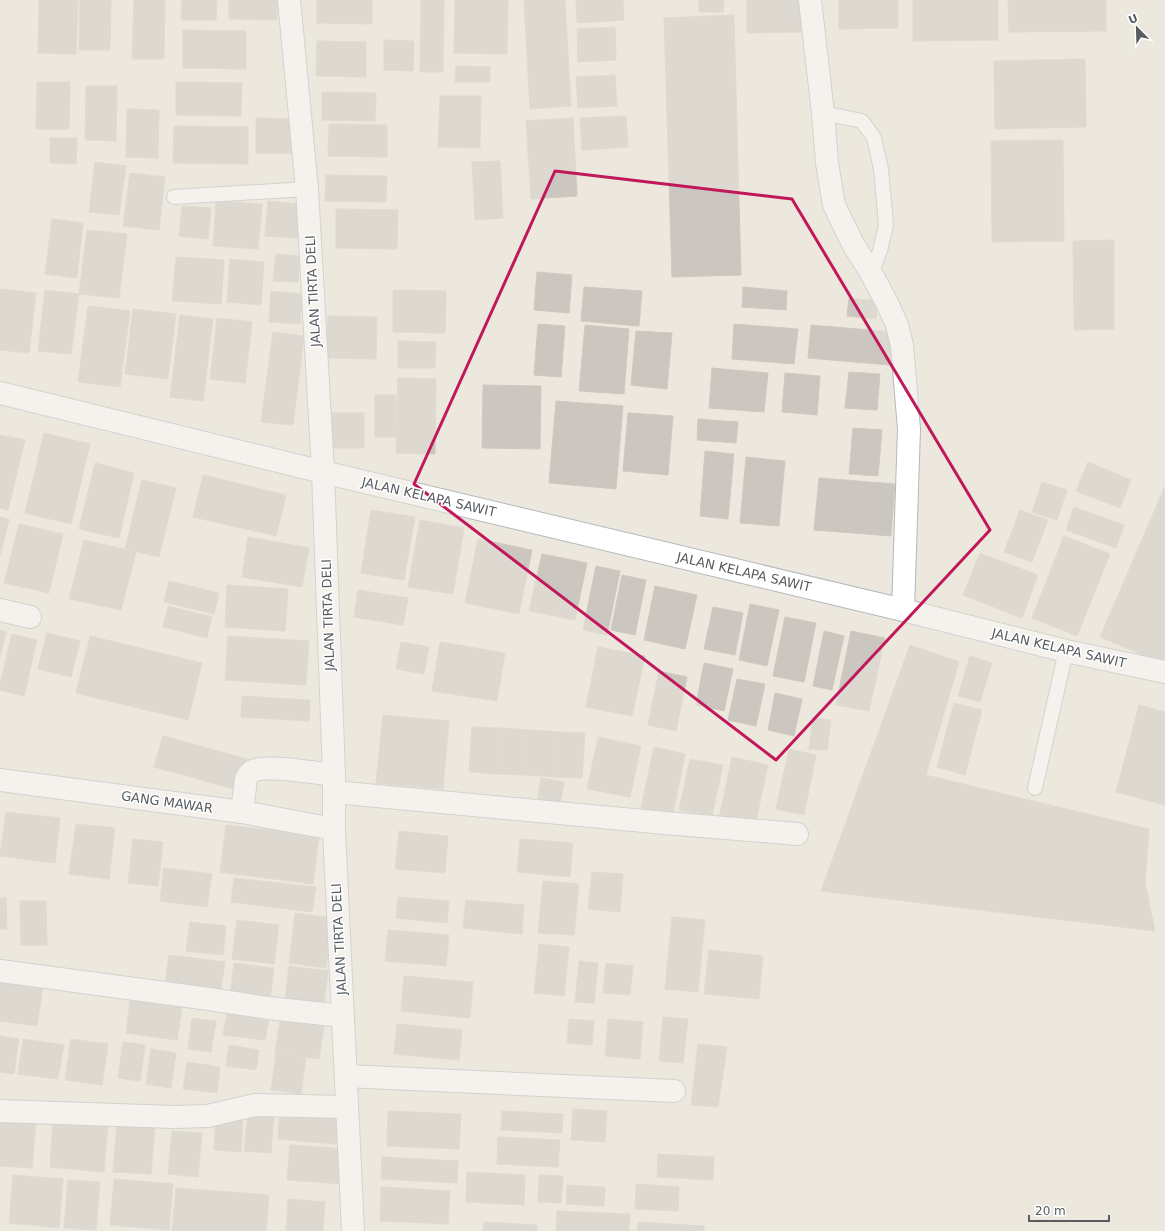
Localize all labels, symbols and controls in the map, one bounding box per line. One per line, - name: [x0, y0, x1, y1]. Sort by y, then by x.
- north arrow: [1117, 8, 1157, 48]
- text: U: [1127, 12, 1140, 27]
- street label: JALAN TIRTA DELI: [303, 235, 323, 348]
- street label: JALAN KELAPA SAWIT: [359, 474, 498, 520]
- street label: JALAN KELAPA SAWIT: [674, 549, 813, 595]
- street label: JALAN TIRTA DELI: [319, 559, 337, 672]
- street label: JALAN KELAPA SAWIT: [989, 625, 1128, 671]
- street label: GANG MAWAR: [120, 788, 214, 816]
- street label: JALAN TIRTA DELI: [329, 883, 349, 996]
- scale bar: [1029, 1197, 1109, 1223]
- text: 20 m: [1035, 1204, 1066, 1218]

